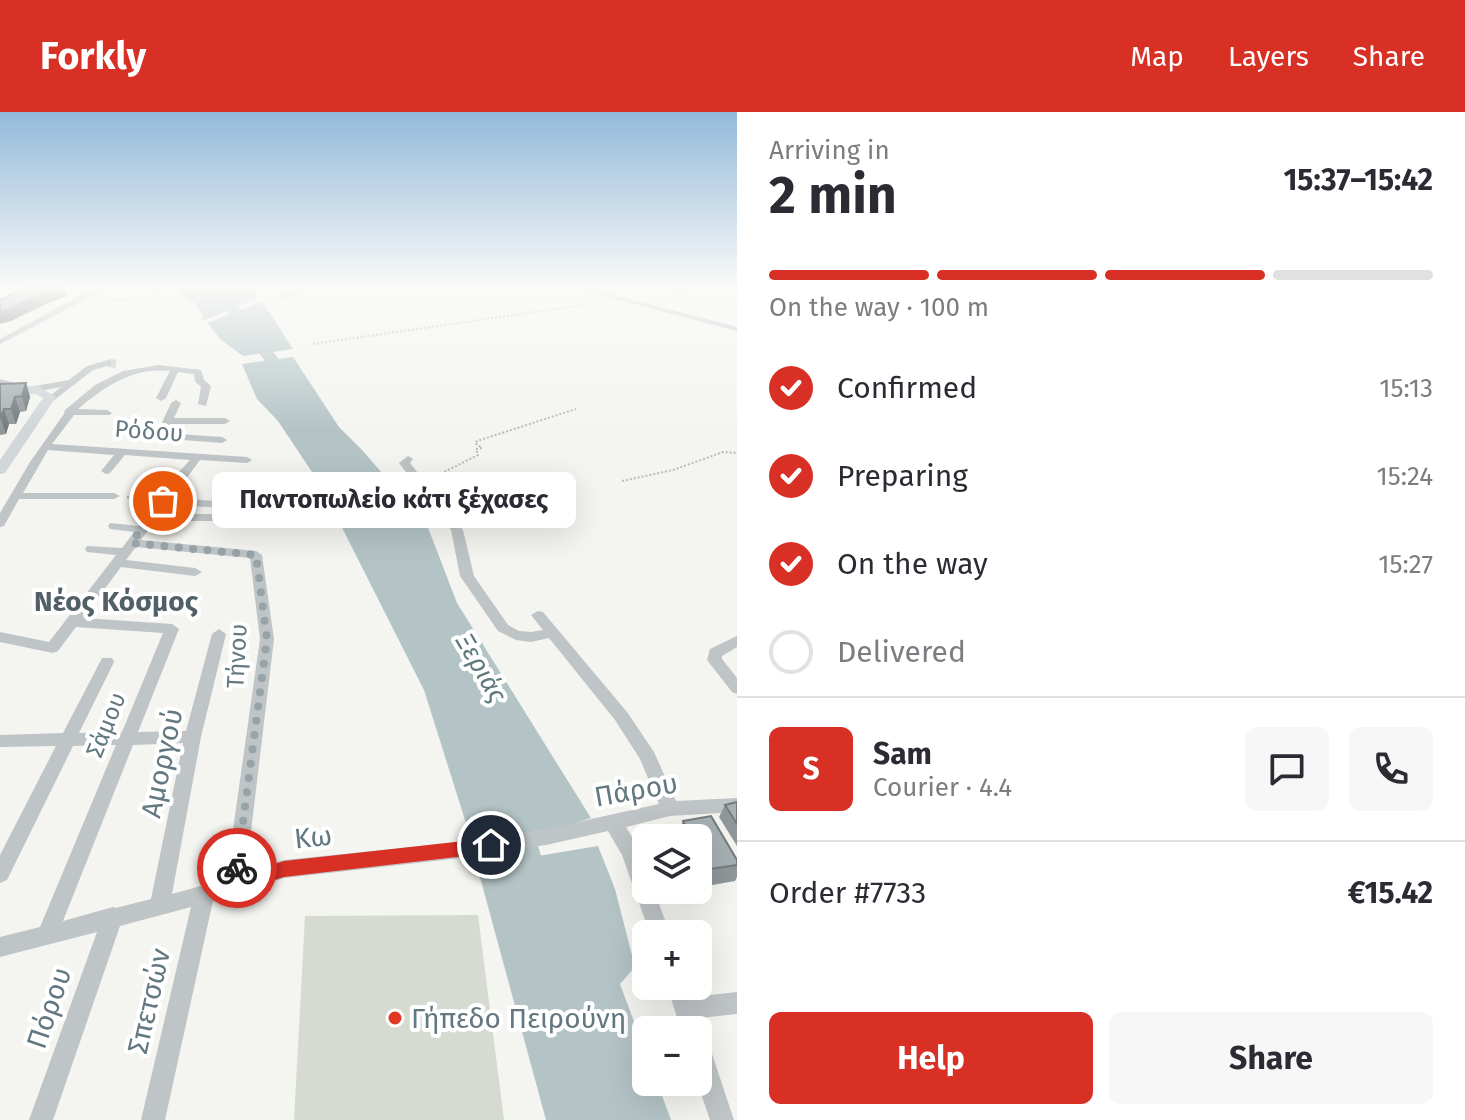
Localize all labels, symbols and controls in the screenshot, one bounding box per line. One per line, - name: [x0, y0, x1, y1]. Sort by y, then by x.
- text: Forkly: [40, 33, 146, 79]
- text: Map: [1130, 40, 1184, 73]
- text: Layers: [1228, 40, 1309, 73]
- text: Share: [1353, 40, 1425, 73]
- text: Arriving in: [769, 135, 890, 166]
- text: 15:37–15:42: [1283, 162, 1433, 198]
- text: 2 min: [769, 164, 897, 227]
- text: On the way · 100 m: [769, 292, 989, 323]
- icon: check: [769, 366, 813, 410]
- text: Confirmed: [837, 370, 977, 406]
- text: 15:13: [1379, 373, 1433, 404]
- street label: Ρόδου: [114, 415, 184, 447]
- icon: check: [769, 454, 813, 498]
- text: Preparing: [837, 458, 968, 494]
- text: 15:24: [1376, 461, 1433, 492]
- pin: [129, 467, 197, 535]
- callout: Παντοπωλείο κάτι ξέχασες: [211, 473, 575, 529]
- icon: bag: [141, 479, 185, 523]
- text: Παντοπωλείο κάτι ξέχασες: [239, 484, 549, 515]
- icon: check: [769, 542, 813, 586]
- text: On the way: [837, 546, 988, 582]
- text: 15:27: [1378, 549, 1433, 580]
- district label: Νέος Κόσμος: [34, 585, 199, 618]
- street label: Τήνου: [221, 623, 253, 689]
- water label: Ξεριάς: [449, 628, 514, 709]
- text: Delivered: [837, 634, 966, 670]
- street label: Σάμου: [80, 688, 132, 762]
- street label: Αμοργού: [134, 705, 190, 821]
- button: chat: [1245, 727, 1329, 811]
- button: phone: [1349, 727, 1433, 811]
- text: Sam: [873, 736, 932, 772]
- text: S: [802, 751, 820, 787]
- street label: Πάρου: [592, 766, 680, 814]
- text: Courier · 4.4: [873, 772, 1012, 803]
- pin: [457, 811, 525, 879]
- street label: Κω: [292, 819, 334, 855]
- icon: home: [469, 823, 513, 867]
- map controls: [632, 824, 712, 1096]
- button: layers: [632, 824, 712, 904]
- courier: [197, 828, 277, 908]
- icon: bike: [215, 846, 259, 890]
- text: Order #7733: [769, 875, 926, 911]
- text: €15.42: [1348, 875, 1433, 911]
- button: +: [632, 920, 712, 1000]
- street label: Σπετσών: [121, 945, 177, 1057]
- street label: Πόρου: [20, 963, 78, 1053]
- place label: Γήπεδο Πειρούνη: [411, 1002, 626, 1035]
- marker: Γήπεδο Πειρούνη: [386, 1009, 404, 1027]
- button: Help: [769, 1012, 1093, 1104]
- button: Share: [1109, 1012, 1433, 1104]
- button: −: [632, 1016, 712, 1096]

